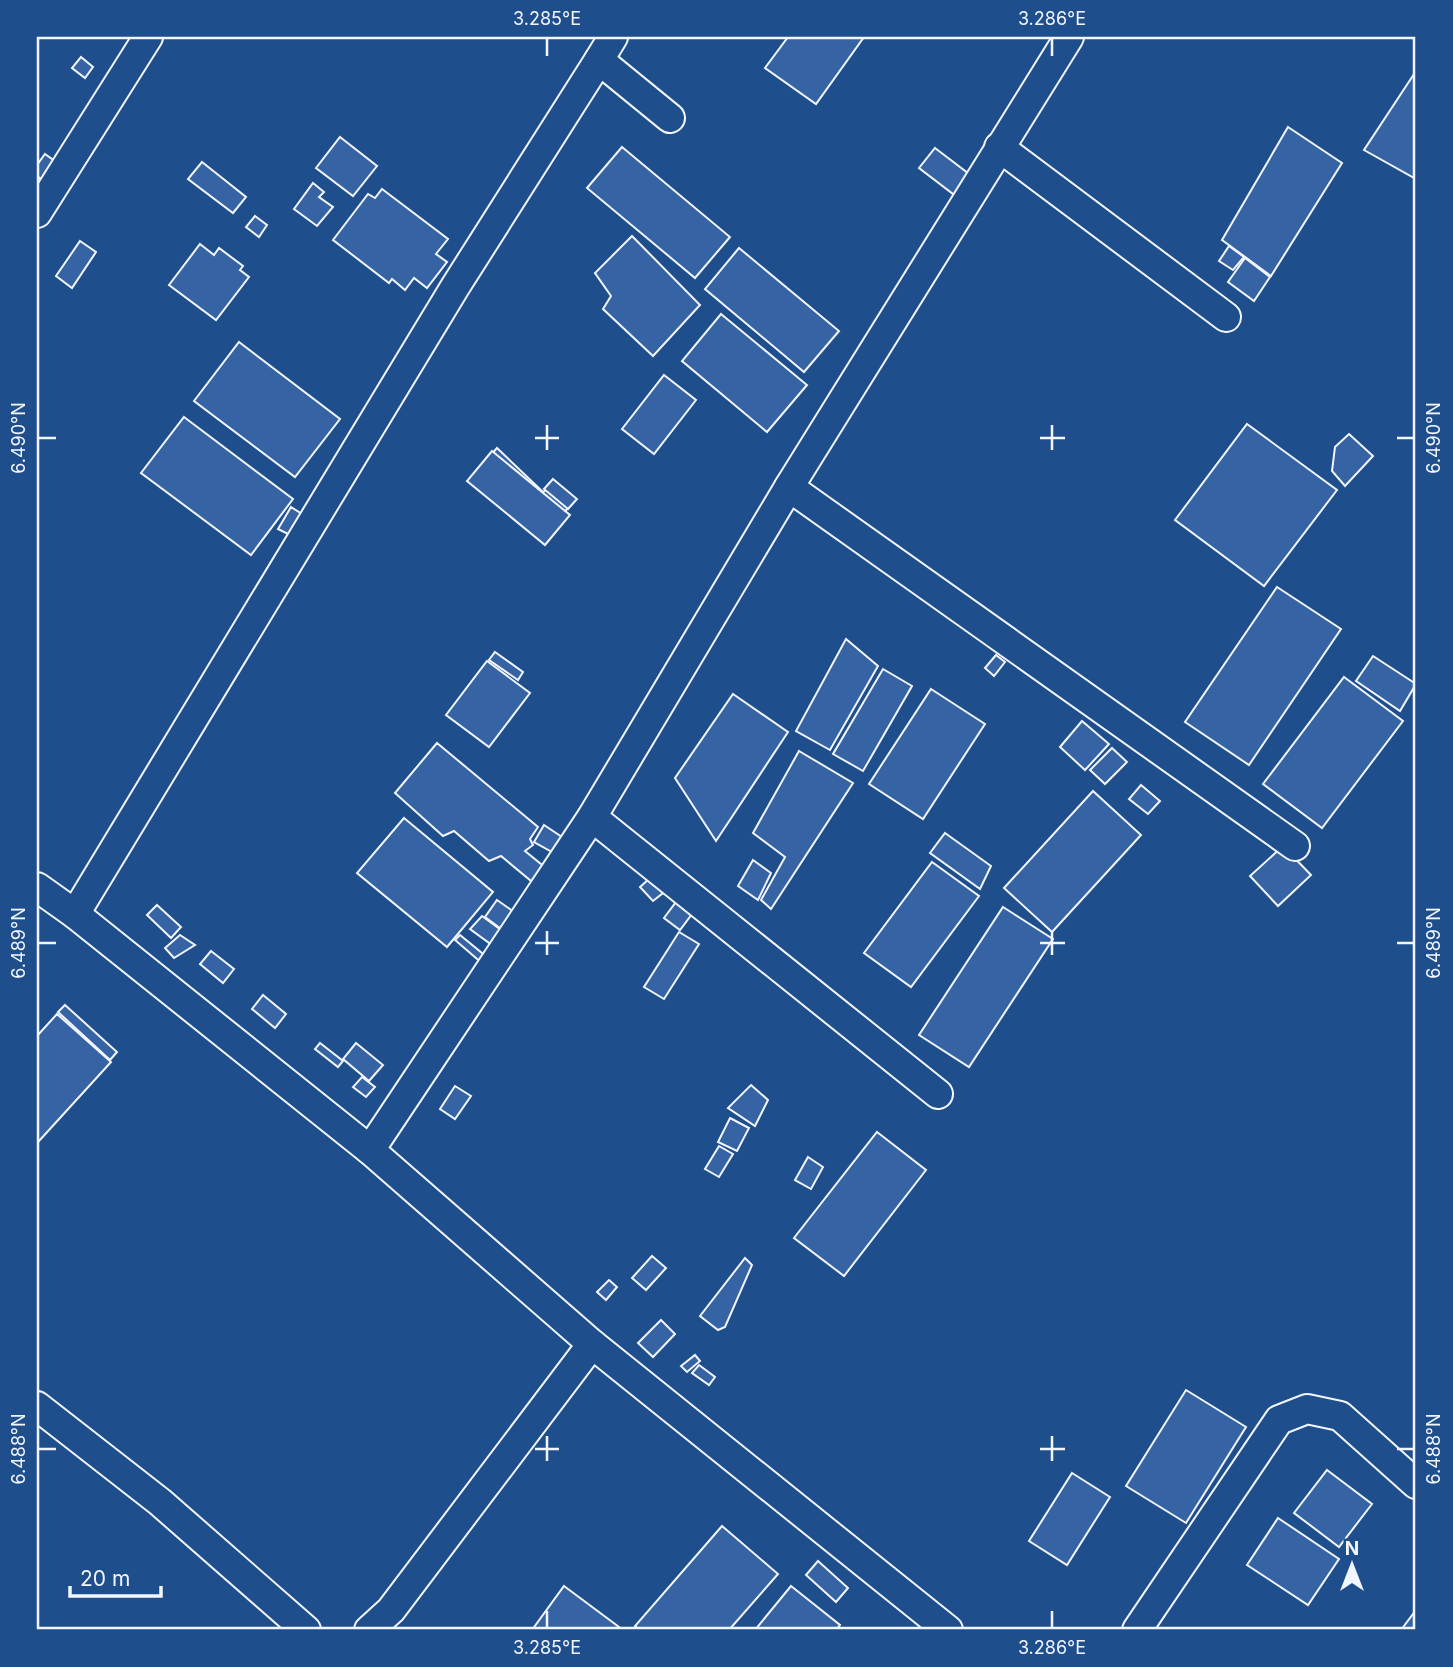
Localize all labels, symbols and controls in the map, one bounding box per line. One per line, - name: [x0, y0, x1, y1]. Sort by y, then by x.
- text: 3.285°E: [513, 8, 581, 29]
- text: 3.286°E: [1018, 8, 1086, 29]
- text: 6.490°N: [8, 402, 29, 474]
- text: 6.490°N: [1423, 402, 1444, 474]
- text: 6.489°N: [8, 907, 29, 979]
- text: 6.489°N: [1423, 907, 1444, 979]
- text: 6.488°N: [8, 1413, 29, 1485]
- text: 6.488°N: [1423, 1413, 1444, 1485]
- north arrow: [1316, 1530, 1386, 1600]
- text: N: [1345, 1537, 1359, 1560]
- scale bar: [70, 1555, 161, 1599]
- text: 20 m: [80, 1566, 130, 1591]
- text: 3.285°E: [513, 1637, 581, 1658]
- text: 3.286°E: [1018, 1637, 1086, 1658]

